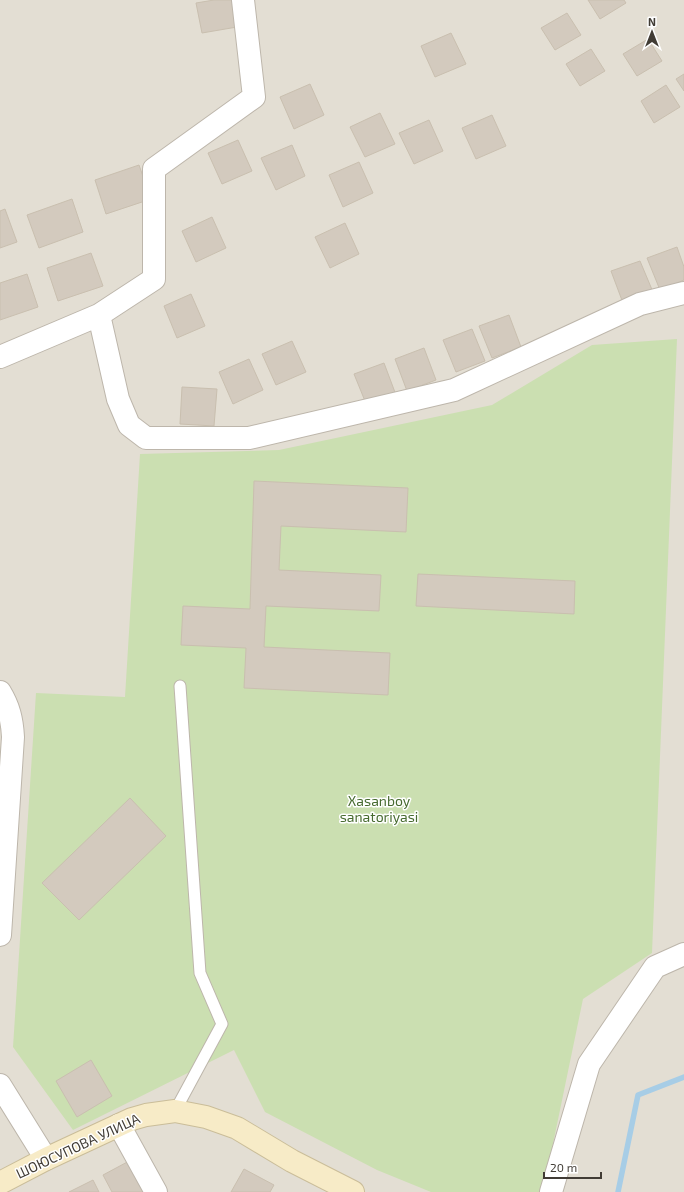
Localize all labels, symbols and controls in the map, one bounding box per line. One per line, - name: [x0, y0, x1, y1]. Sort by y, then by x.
- north arrow: [632, 12, 672, 52]
- text: N: [648, 15, 656, 28]
- park label: Xasanboy sanatoriyasi: [340, 792, 418, 825]
- street label: ШОЮСУПОВА УЛИЦА: [13, 1109, 143, 1182]
- scale bar: [544, 1154, 601, 1180]
- text: 20 m: [550, 1160, 577, 1174]

